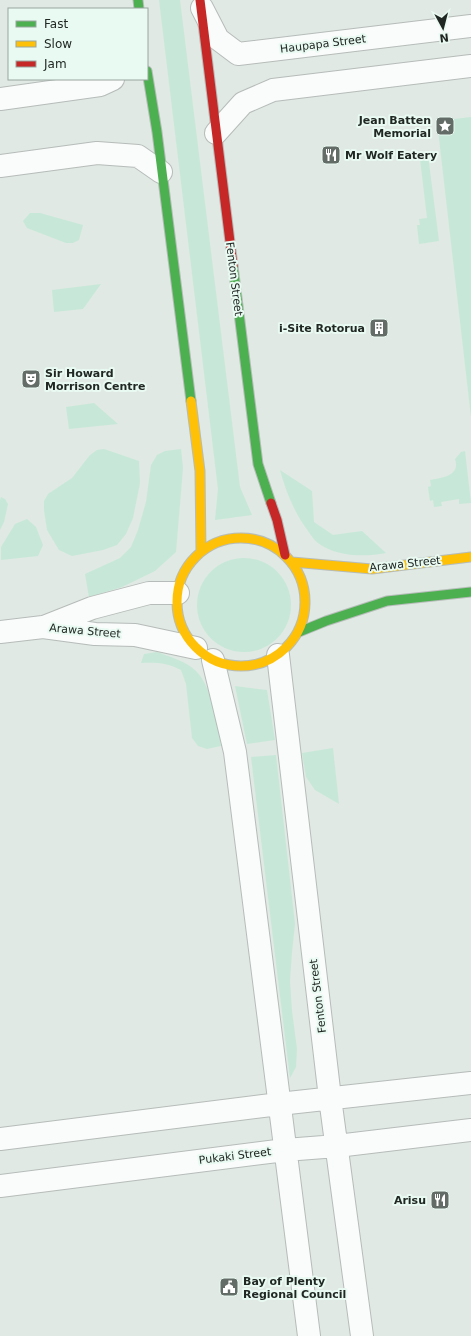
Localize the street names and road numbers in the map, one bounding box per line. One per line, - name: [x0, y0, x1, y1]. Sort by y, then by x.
- street label: Haupapa Street: [279, 32, 367, 56]
- street label: Fenton Street: [223, 241, 245, 317]
- street label: Arawa Street: [369, 554, 442, 574]
- street label: Arawa Street: [49, 621, 122, 641]
- street label: Fenton Street: [307, 958, 329, 1034]
- street label: Pukaki Street: [198, 1145, 273, 1167]

